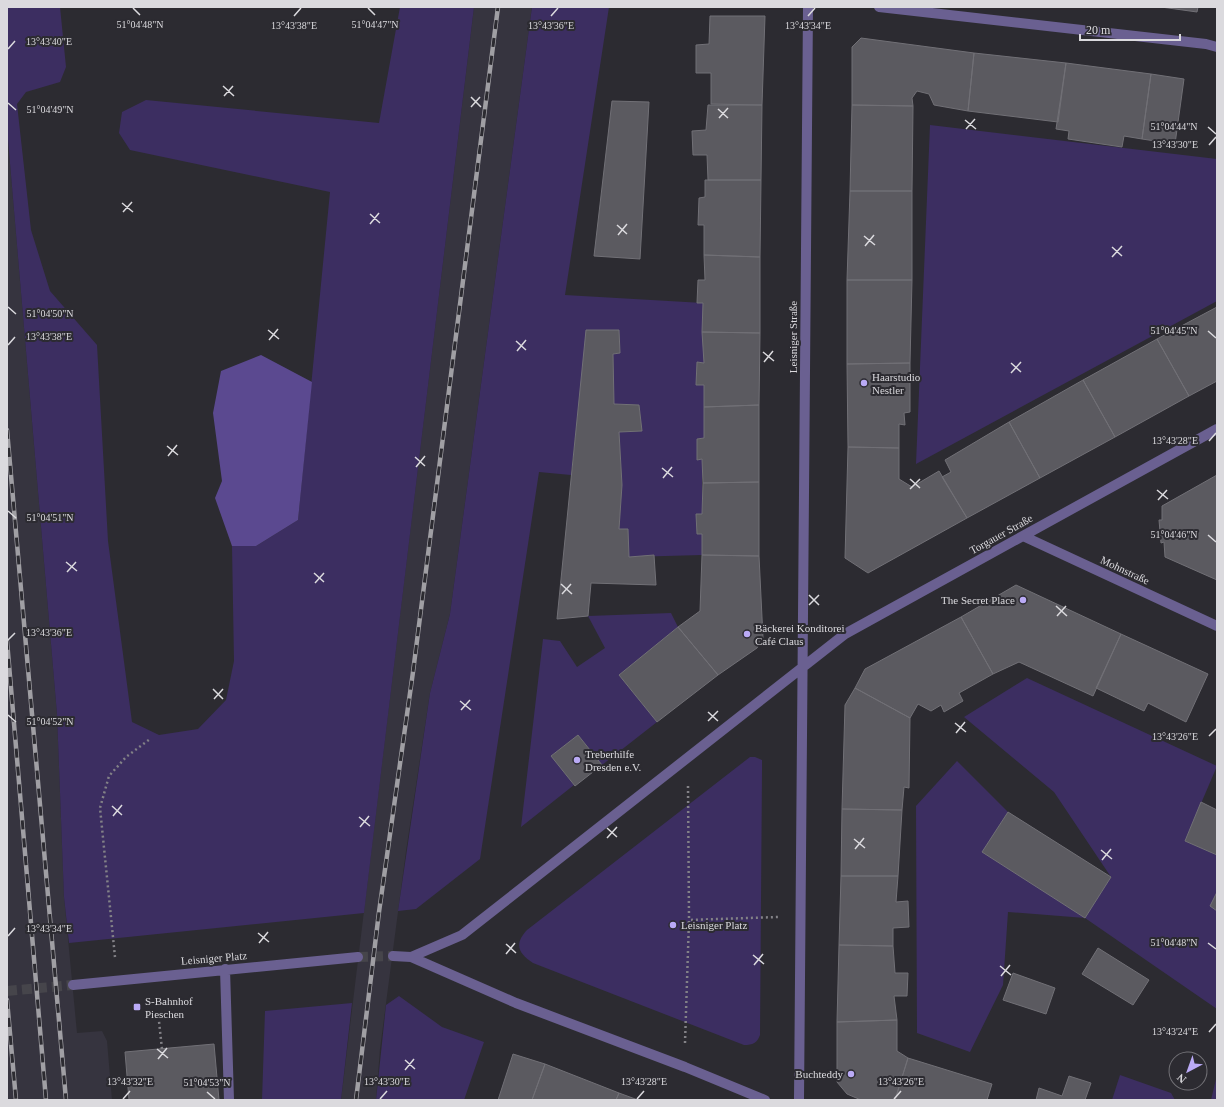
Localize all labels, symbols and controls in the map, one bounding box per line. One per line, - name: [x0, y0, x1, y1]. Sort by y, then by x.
- scale bar: [1080, 16, 1180, 42]
- text: 51°04'48"N: [116, 19, 164, 30]
- text: 51°04'47"N: [351, 19, 399, 30]
- text: 13°43'38"E: [271, 20, 317, 31]
- text: 13°43'36"E: [528, 20, 574, 31]
- text: 13°43'34"E: [785, 20, 831, 31]
- text: 20 m: [1086, 23, 1111, 37]
- text: 13°43'40"E: [26, 36, 72, 47]
- text: 51°04'49"N: [26, 104, 74, 115]
- text: 51°04'44"N: [1150, 121, 1198, 132]
- text: 13°43'30"E: [1152, 139, 1198, 150]
- street label: Leisniger Straße: [787, 301, 799, 373]
- text: 51°04'50"N: [26, 308, 74, 319]
- text: 51°04'45"N: [1150, 325, 1198, 336]
- text: 13°43'38"E: [26, 331, 72, 342]
- place label: Haarstudio Nestler: [872, 371, 921, 396]
- marker: Haarstudio Nestler: [859, 378, 869, 388]
- text: 13°43'28"E: [1152, 435, 1198, 446]
- text: 51°04'51"N: [26, 512, 74, 523]
- street label: Torgauer Straße: [967, 512, 1035, 556]
- text: 51°04'46"N: [1150, 529, 1198, 540]
- street label: Mohnstraße: [1099, 553, 1151, 587]
- place label: The Secret Place: [941, 594, 1015, 606]
- marker: The Secret Place: [1018, 595, 1028, 605]
- place label: Bäckerei Konditorei Café Claus: [755, 622, 845, 647]
- text: 13°43'36"E: [26, 627, 72, 638]
- marker: Bäckerei Konditorei Café Claus: [742, 629, 752, 639]
- text: 51°04'52"N: [26, 716, 74, 727]
- text: 13°43'26"E: [1152, 731, 1198, 742]
- place label: Treberhilfe Dresden e.V.: [585, 748, 642, 773]
- marker: Treberhilfe Dresden e.V.: [572, 755, 582, 765]
- place label: Leisniger Platz: [681, 919, 747, 931]
- marker: Leisniger Platz: [668, 920, 678, 930]
- text: 13°43'34"E: [26, 923, 72, 934]
- text: 51°04'48"N: [1150, 937, 1198, 948]
- street label: Leisniger Platz: [180, 949, 248, 967]
- place label: S-Bahnhof Pieschen: [145, 995, 193, 1020]
- marker: S-Bahnhof Pieschen: [132, 1002, 142, 1012]
- text: 13°43'24"E: [1152, 1026, 1198, 1037]
- north arrow: [1168, 1051, 1208, 1091]
- place label: Buchteddy: [795, 1068, 843, 1080]
- marker: Buchteddy: [846, 1069, 856, 1079]
- text: N: [1174, 1071, 1188, 1086]
- text: 13°43'32"E: [107, 1076, 153, 1087]
- text: 13°43'30"E: [364, 1076, 410, 1087]
- text: 13°43'28"E: [621, 1076, 667, 1087]
- text: 13°43'26"E: [878, 1076, 924, 1087]
- text: 51°04'53"N: [183, 1077, 231, 1088]

